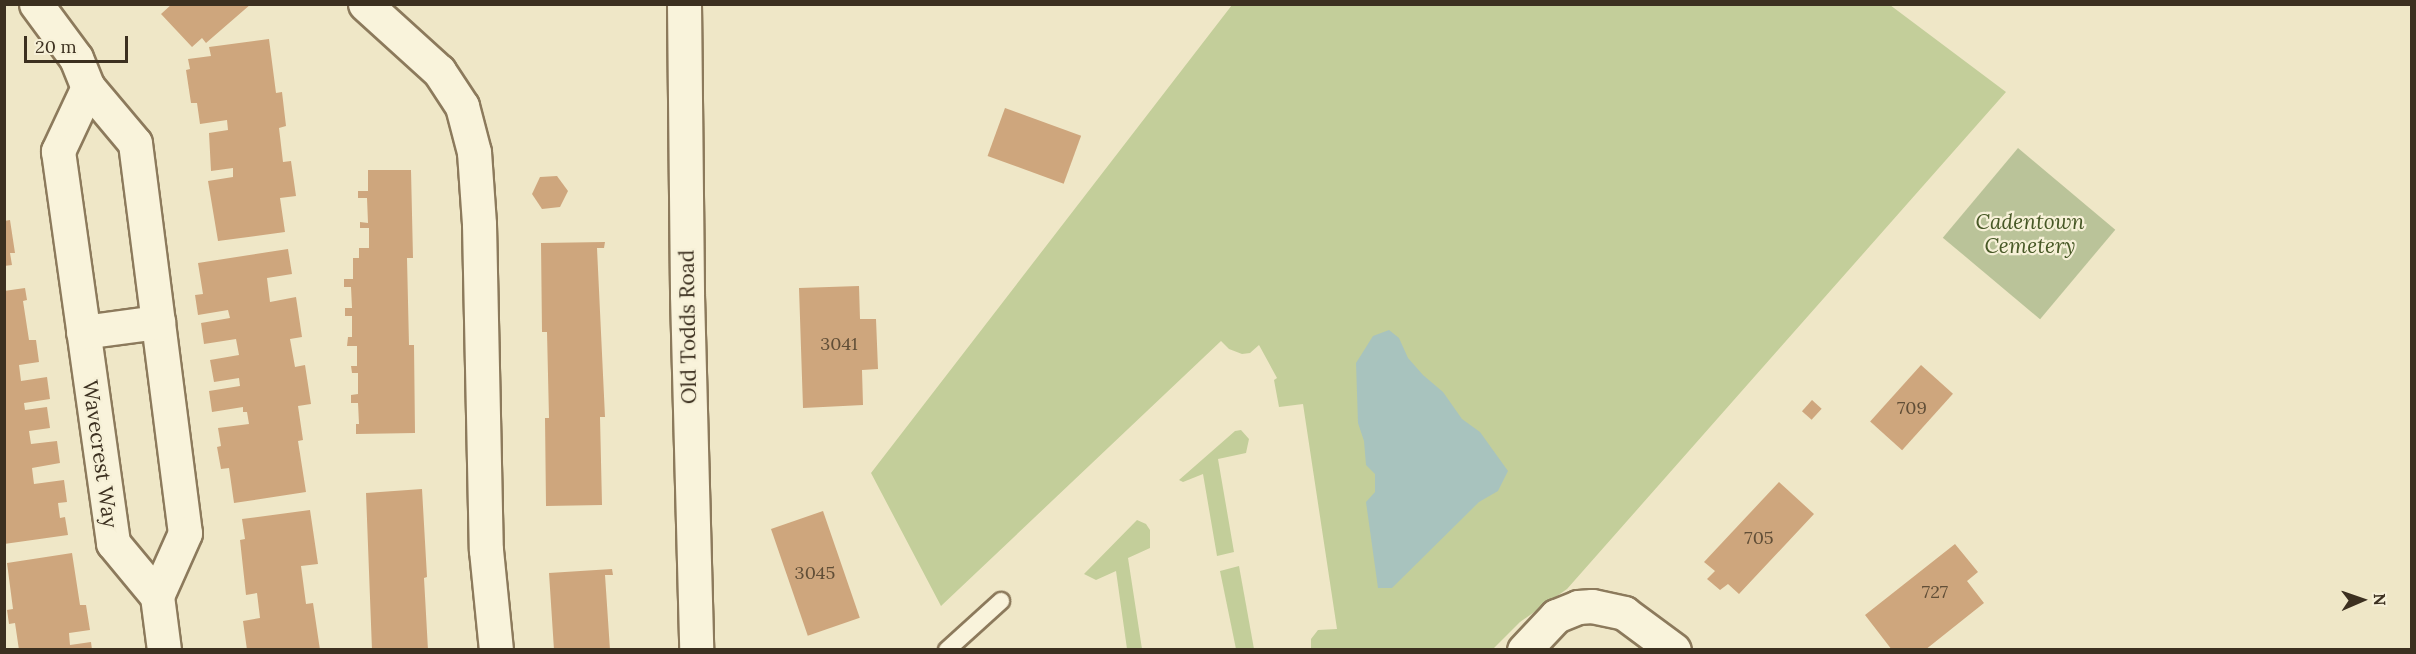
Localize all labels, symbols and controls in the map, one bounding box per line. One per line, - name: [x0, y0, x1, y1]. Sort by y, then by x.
- scale bar: [27, 24, 130, 62]
- text: 20 m: [35, 35, 77, 58]
- park label: Cadentown Cemetery: [1976, 209, 2084, 259]
- street label: Old Todds Road: [674, 250, 702, 404]
- house number: 3041: [820, 333, 858, 355]
- street label: Wavecrest Way: [77, 378, 123, 530]
- house number: 709: [1897, 397, 1927, 419]
- house number: 705: [1744, 527, 1774, 549]
- house number: 3045: [795, 562, 835, 584]
- north arrow: [2332, 570, 2392, 630]
- house number: 727: [1922, 581, 1948, 603]
- text: N: [2370, 593, 2390, 606]

